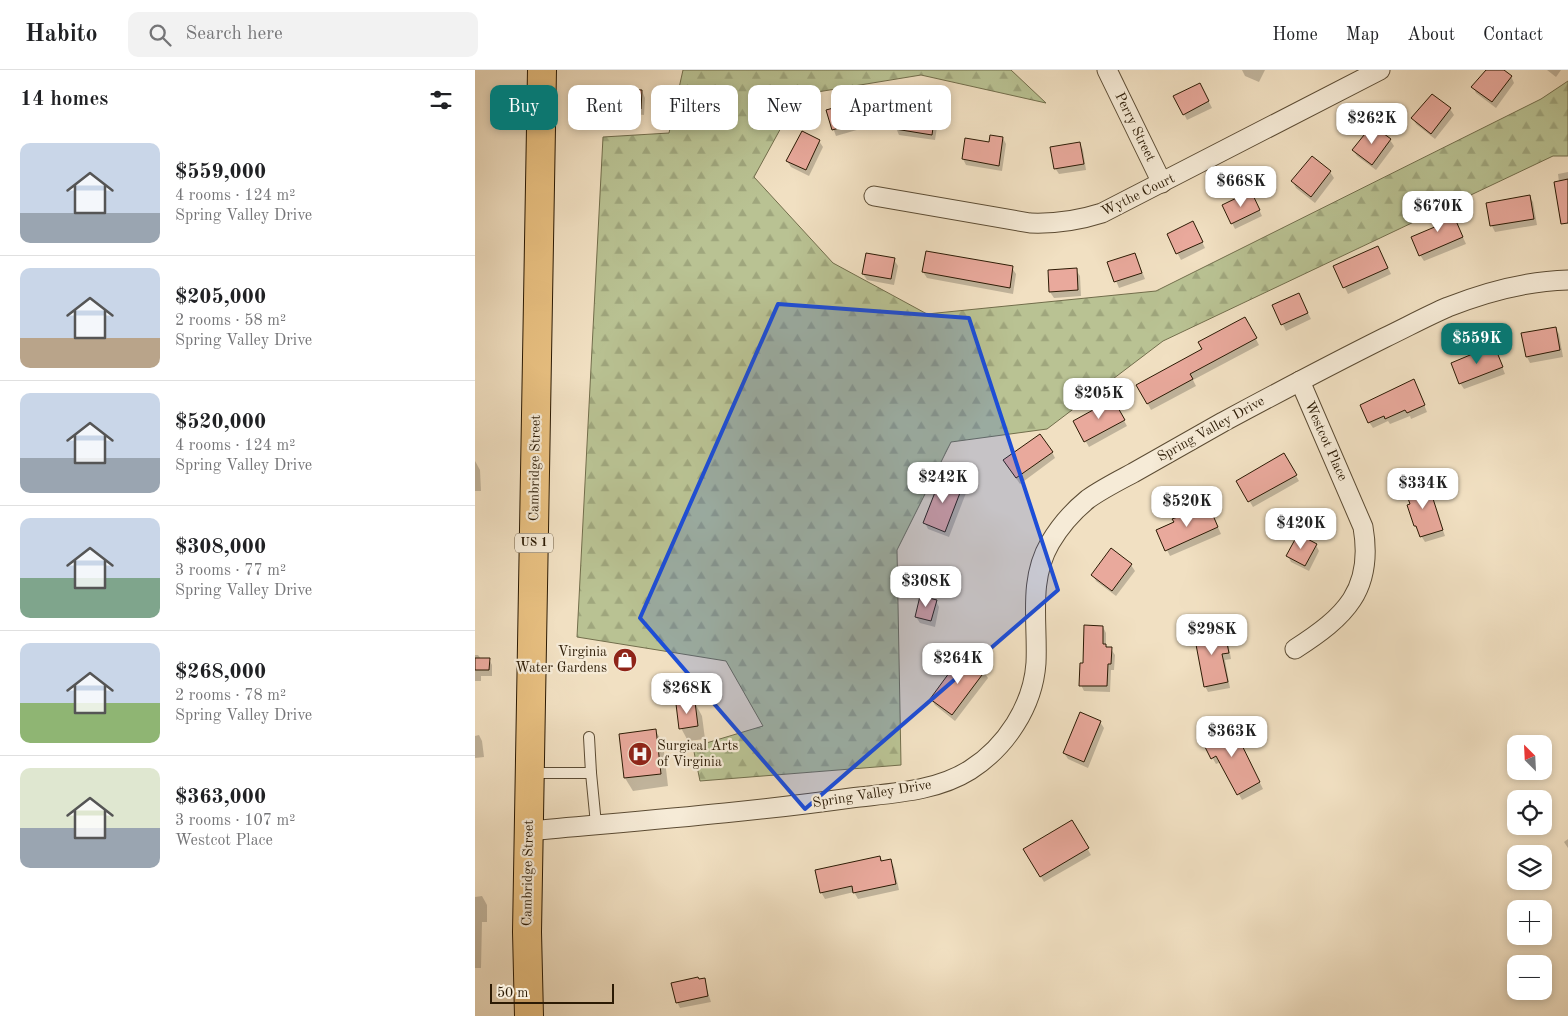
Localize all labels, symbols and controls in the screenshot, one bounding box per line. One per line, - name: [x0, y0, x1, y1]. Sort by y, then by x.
- search box: [128, 12, 478, 57]
- icon: search: [146, 21, 174, 49]
- text: Habito: [25, 23, 98, 47]
- text: Search here: [186, 25, 283, 44]
- text: Home: [1272, 26, 1318, 44]
- text: Map: [1346, 26, 1379, 44]
- text: About: [1407, 26, 1455, 44]
- text: Contact: [1483, 26, 1543, 44]
- chip: Buy: [490, 85, 558, 130]
- chip: Rent: [568, 85, 641, 130]
- chip: Filters: [651, 85, 738, 130]
- chip: New: [748, 85, 821, 130]
- chip: Apartment: [831, 85, 951, 130]
- icon: filters: [427, 86, 455, 114]
- text: 14 homes: [20, 89, 108, 110]
- street label: Perry Street: [1112, 90, 1158, 164]
- pin: $262K: [1337, 102, 1407, 145]
- text: $262K: [1347, 111, 1397, 127]
- text: $559,000: [175, 162, 266, 183]
- icon: home: [60, 163, 120, 223]
- pin: $668K: [1206, 166, 1276, 208]
- street label: Wythe Court: [1099, 171, 1177, 219]
- text: $668K: [1216, 174, 1266, 190]
- text: 4 rooms · 124 m²: [175, 188, 295, 204]
- pin: $670K: [1403, 190, 1473, 233]
- text: $670K: [1413, 199, 1463, 215]
- text: Spring Valley Drive: [175, 208, 312, 224]
- text: $205,000: [175, 287, 266, 308]
- icon: home: [60, 288, 120, 348]
- text: 2 rooms · 58 m²: [175, 313, 286, 329]
- pin: $559K: [1442, 322, 1512, 365]
- text: $559K: [1452, 331, 1502, 347]
- text: Spring Valley Drive: [175, 333, 312, 349]
- pin: $205K: [1064, 378, 1134, 420]
- text: $205K: [1074, 386, 1124, 402]
- street label: Spring Valley Drive: [1155, 394, 1267, 464]
- street label: Westcot Place: [1302, 399, 1350, 483]
- text: $520,000: [175, 412, 266, 433]
- icon: home: [60, 413, 120, 473]
- street label: Cambridge Street: [527, 415, 543, 521]
- text: 4 rooms · 124 m²: [175, 438, 295, 454]
- text: Spring Valley Drive: [175, 458, 312, 474]
- pin: $242K: [908, 462, 978, 504]
- pin: $334K: [1388, 468, 1458, 510]
- text: $242K: [918, 470, 968, 486]
- text: $334K: [1398, 476, 1448, 492]
- pin: $520K: [1152, 486, 1222, 528]
- text: $520K: [1162, 494, 1212, 510]
- pin: $420K: [1266, 508, 1336, 550]
- text: $420K: [1276, 516, 1326, 532]
- road number: US 1: [515, 533, 553, 552]
- text: $308,000: [175, 537, 266, 558]
- icon: home: [60, 538, 120, 598]
- text: 3 rooms · 77 m²: [175, 563, 286, 579]
- pin: $308K: [891, 566, 961, 608]
- text: $308K: [901, 574, 951, 590]
- text: Spring Valley Drive: [175, 583, 312, 599]
- pin: $298K: [1177, 614, 1247, 656]
- text: $298K: [1187, 622, 1237, 638]
- pin: $264K: [923, 642, 993, 685]
- place label: Virginia Water Gardens: [515, 645, 607, 675]
- shop icon: Virginia Water Gardens: [612, 647, 638, 673]
- text: $264K: [933, 651, 983, 667]
- text: $268,000: [175, 662, 266, 683]
- icon: home: [60, 663, 120, 723]
- pin: $268K: [652, 672, 722, 715]
- text: $268K: [662, 681, 712, 697]
- text: 2 rooms · 78 m²: [175, 688, 286, 704]
- text: Spring Valley Drive: [175, 708, 312, 724]
- pin: $363K: [1197, 716, 1267, 758]
- text: $363K: [1207, 724, 1257, 740]
- north arrow: [1507, 735, 1553, 780]
- map controls: [1507, 735, 1552, 1000]
- place label: Surgical Arts of Virginia: [657, 739, 738, 769]
- hospital icon: Surgical Arts of Virginia: [627, 741, 653, 767]
- street label: Spring Valley Drive: [812, 778, 932, 810]
- text: $363,000: [175, 787, 266, 808]
- icon: home: [60, 788, 120, 848]
- button: locate: [1507, 790, 1552, 835]
- text: 3 rooms · 107 m²: [175, 813, 295, 829]
- street label: Cambridge Street: [520, 820, 536, 926]
- text: Westcot Place: [175, 833, 273, 849]
- button: layers: [1507, 845, 1552, 890]
- button: +: [1507, 900, 1552, 945]
- button: −: [1507, 955, 1552, 1000]
- scale bar: [490, 981, 614, 1004]
- text: 50 m: [497, 986, 528, 1000]

